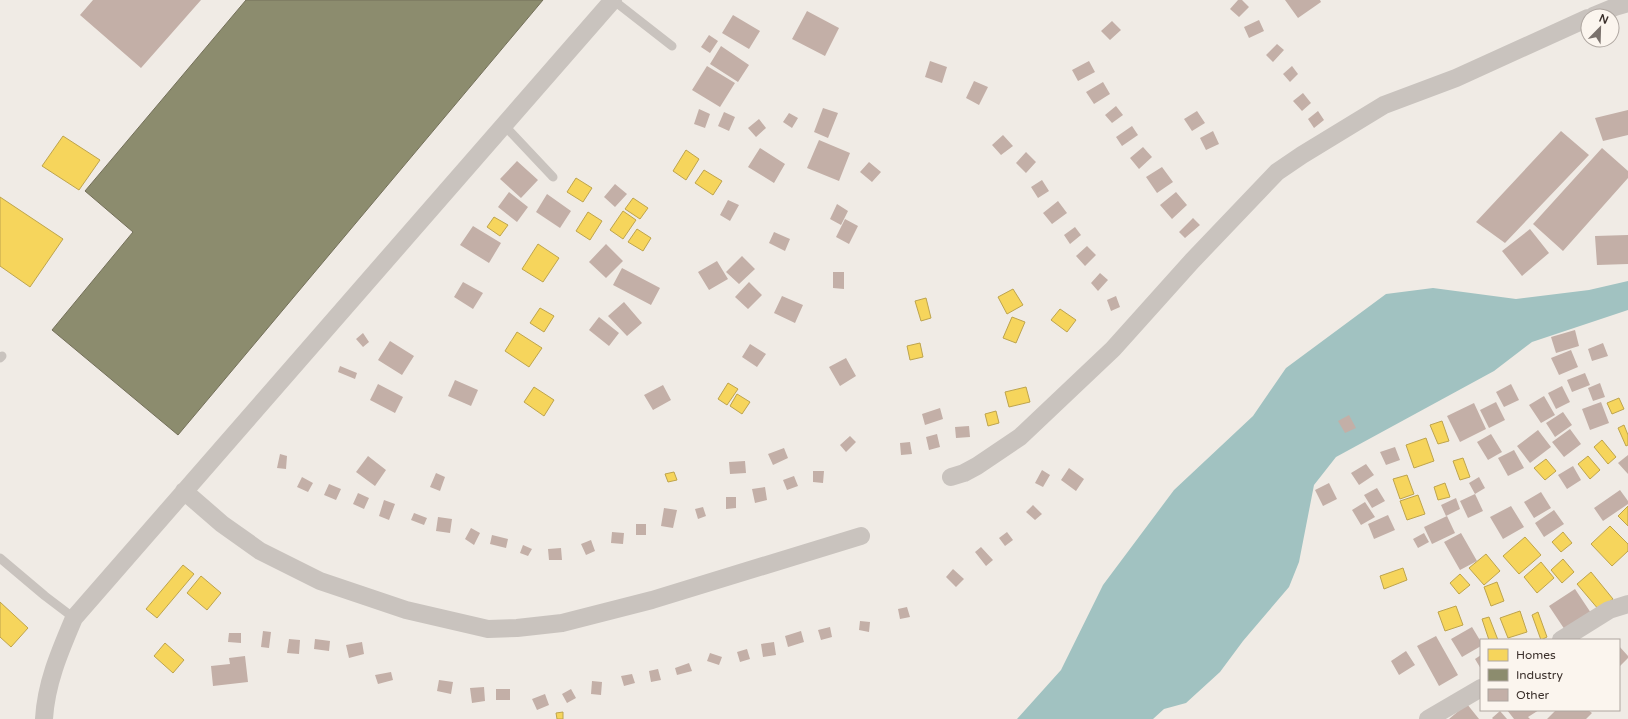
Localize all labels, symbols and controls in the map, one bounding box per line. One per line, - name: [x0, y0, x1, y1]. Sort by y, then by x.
- north arrow: [1580, 8, 1620, 48]
- text: N: [1597, 12, 1610, 27]
- legend: [1480, 639, 1620, 711]
- text: Homes: [1516, 648, 1556, 662]
- text: Industry: [1516, 668, 1563, 682]
- text: Other: [1516, 688, 1549, 702]

